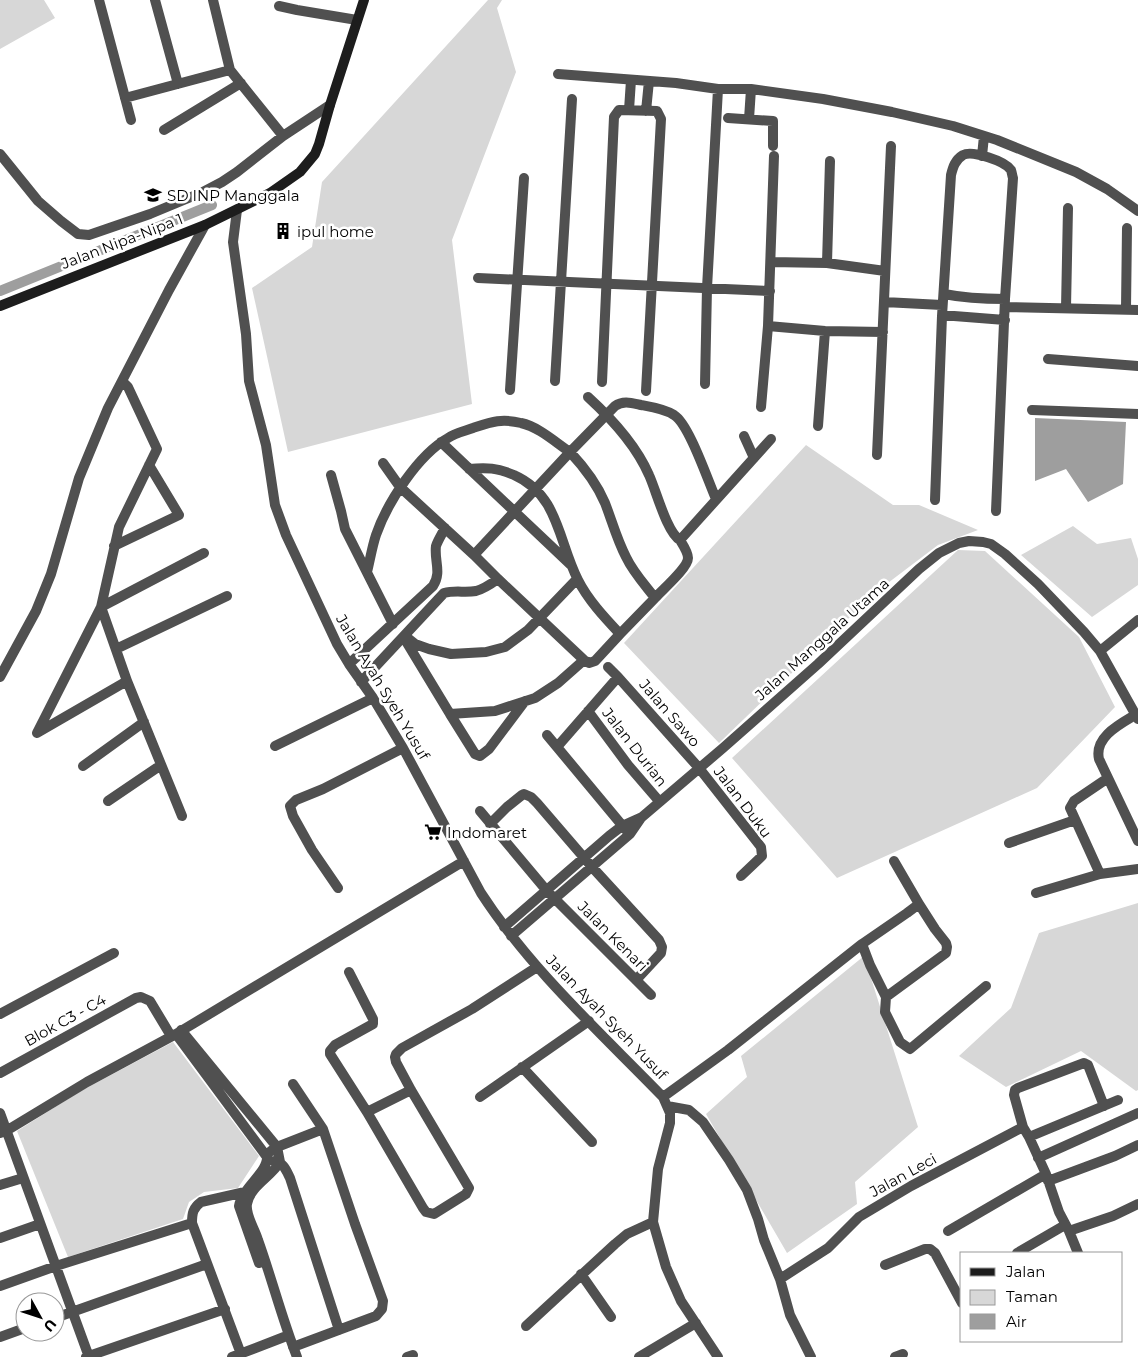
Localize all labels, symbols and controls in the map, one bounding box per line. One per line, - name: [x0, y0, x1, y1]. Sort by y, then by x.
- school or university icon: SD INP Manggala: [143, 185, 163, 205]
- place label: SD INP Manggala: [167, 186, 300, 205]
- street label: Jalan Nipa-Nipa 1: [58, 209, 186, 273]
- building icon: ipul home: [273, 221, 293, 241]
- place label: ipul home: [297, 222, 374, 241]
- street label: Jalan Manggala Utama: [750, 574, 893, 705]
- street label: Jalan Ayah Syeh Yusuf: [332, 610, 434, 764]
- street label: Jalan Sawo: [635, 674, 705, 751]
- street label: Jalan Durian: [598, 703, 672, 790]
- street label: Jalan Duku: [709, 762, 776, 842]
- supermarket icon: Indomaret: [423, 822, 443, 842]
- place label: Indomaret: [447, 823, 527, 842]
- street label: Jalan Kenari: [573, 896, 652, 975]
- street label: Jalan Ayah Syeh Yusuf: [542, 950, 672, 1084]
- street label: Blok C3 - C4: [21, 990, 109, 1050]
- street label: Jalan Leci: [865, 1149, 940, 1202]
- legend: [960, 1252, 1123, 1342]
- text: Jalan: [1005, 1262, 1045, 1281]
- text: Taman: [1006, 1287, 1058, 1306]
- north arrow: [15, 1292, 65, 1342]
- text: Air: [1006, 1312, 1027, 1331]
- text: U: [40, 1315, 60, 1335]

